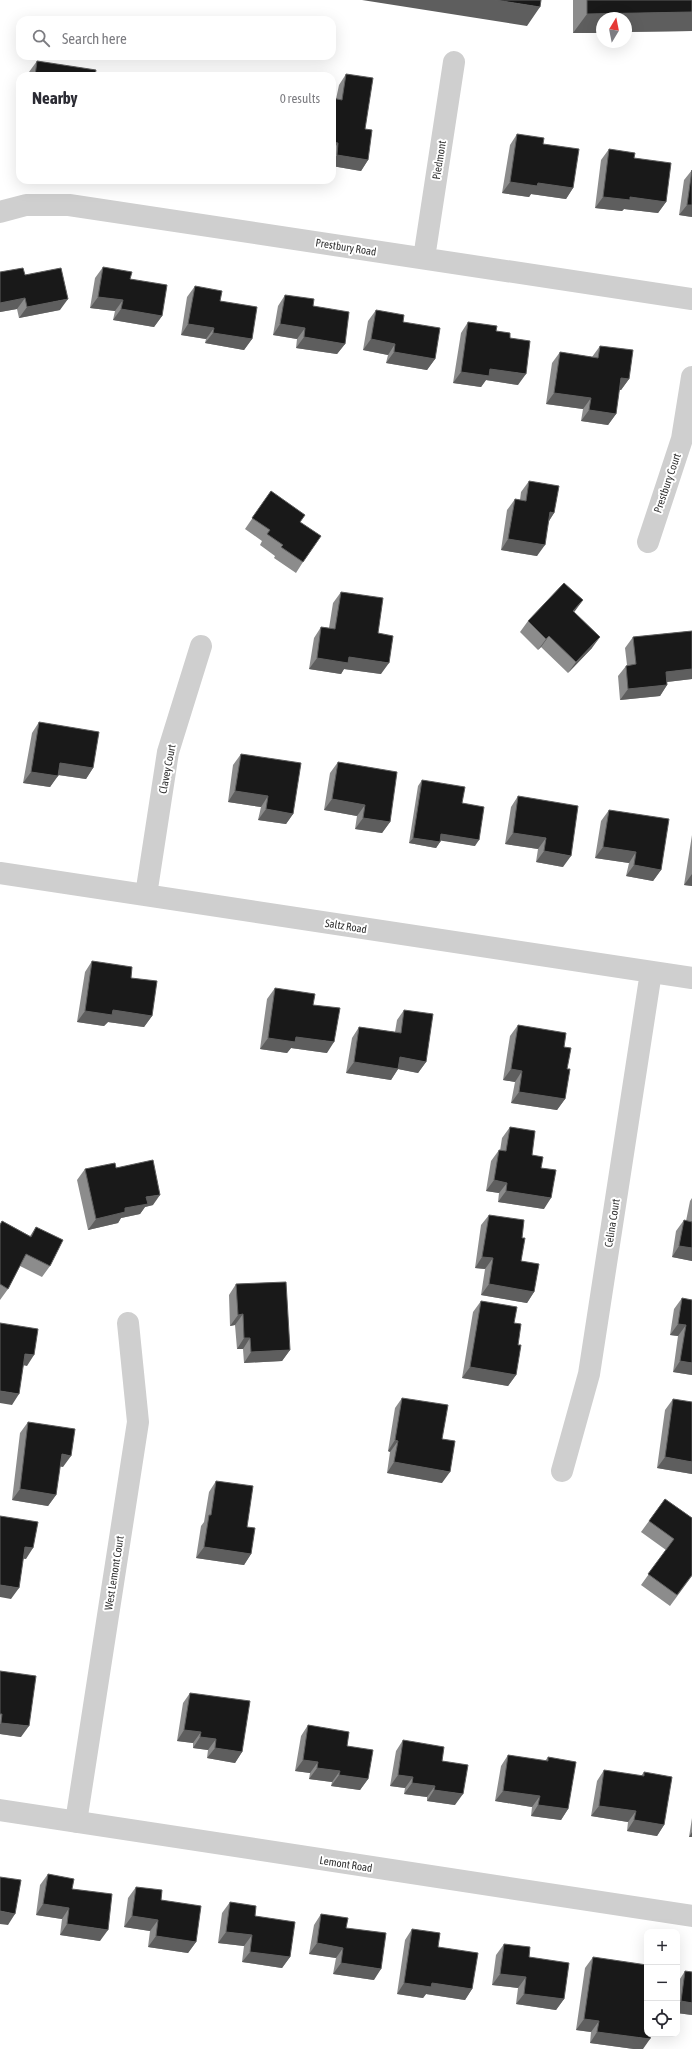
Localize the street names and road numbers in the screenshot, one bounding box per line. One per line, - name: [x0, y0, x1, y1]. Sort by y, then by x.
- street label: Piedmont: [430, 140, 448, 180]
- street label: Prestbury Road: [315, 236, 377, 258]
- street label: Prestbury Court: [651, 452, 683, 514]
- street label: Clavey Court: [156, 743, 178, 795]
- street label: Saltz Road: [324, 917, 368, 935]
- street label: Celina Court: [602, 1198, 622, 1248]
- street label: West Lemont Court: [102, 1535, 126, 1611]
- street label: Lemont Road: [319, 1854, 373, 1874]

